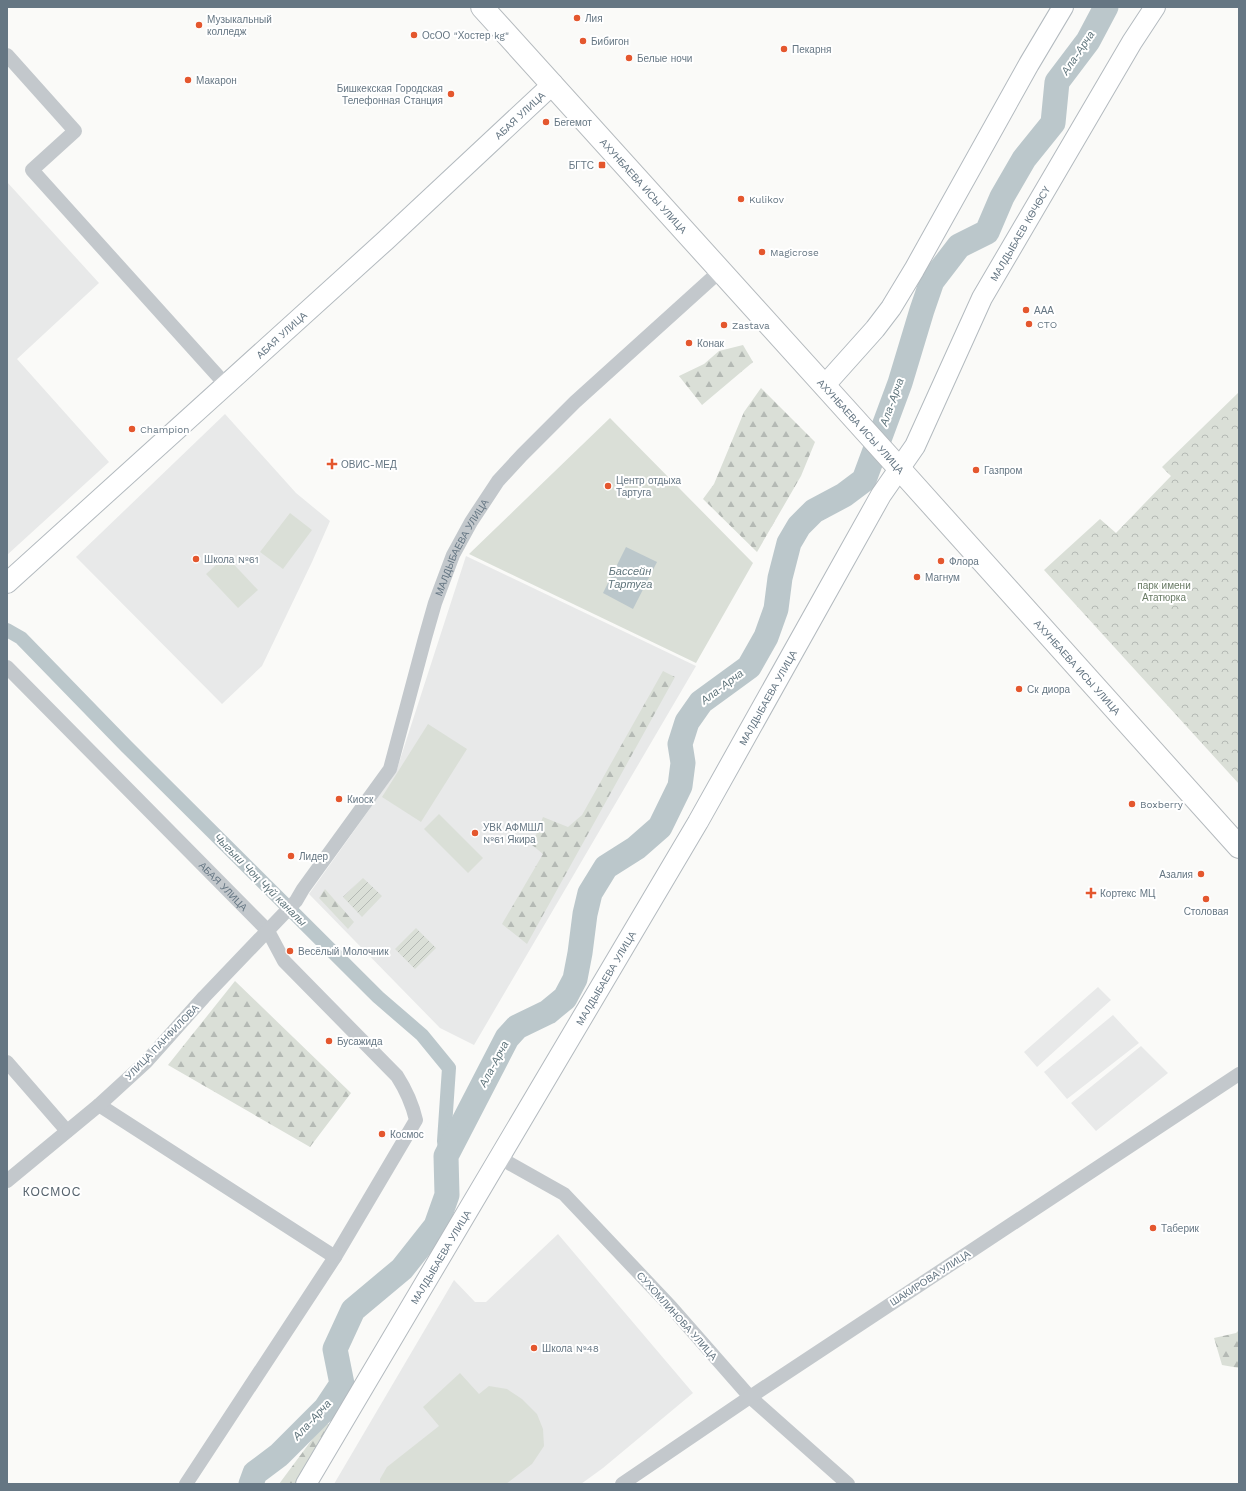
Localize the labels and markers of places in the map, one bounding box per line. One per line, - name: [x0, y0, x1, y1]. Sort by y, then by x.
- marker: Лия: [572, 13, 582, 23]
- place label: Лия: [585, 13, 603, 24]
- place label: Музыкальный колледж: [207, 14, 272, 37]
- marker: Музыкальный колледж: [194, 20, 204, 30]
- marker: ОсОО "Хостер kg": [409, 30, 419, 40]
- place label: ОсОО "Хостер kg": [422, 30, 509, 41]
- marker: Бибигон: [578, 36, 588, 46]
- place label: Бибигон: [591, 36, 629, 47]
- marker: Пекарня: [779, 44, 789, 54]
- place label: Пекарня: [792, 44, 831, 55]
- marker: Белые ночи: [624, 53, 634, 63]
- place label: Белые ночи: [637, 53, 692, 64]
- marker: Макарон: [183, 75, 193, 85]
- place label: Макарон: [196, 75, 237, 86]
- place label: Бишкекская Городская Телефонная Станция: [337, 83, 443, 106]
- marker: Бишкекская Городская Телефонная Станция: [446, 89, 456, 99]
- marker: Бегемот: [541, 117, 551, 127]
- place label: Бегемот: [554, 117, 592, 128]
- place label: БГТС: [569, 160, 594, 171]
- marker: БГТС: [597, 160, 607, 170]
- marker: Kulikov: [736, 194, 746, 204]
- place label: Kulikov: [749, 194, 785, 205]
- marker: Magicrose: [757, 247, 767, 257]
- place label: Magicrose: [770, 247, 819, 258]
- marker: ААА: [1021, 305, 1031, 315]
- place label: ААА: [1034, 305, 1054, 316]
- marker: CTO: [1024, 319, 1034, 329]
- place label: CTO: [1037, 319, 1057, 330]
- marker: Zastava: [719, 320, 729, 330]
- place label: Zastava: [732, 320, 770, 331]
- marker: Конак: [684, 338, 694, 348]
- place label: Конак: [697, 338, 724, 349]
- marker: Champion: [127, 424, 137, 434]
- place label: Champion: [140, 424, 189, 435]
- marker: ОВИС-МЕД: [326, 458, 338, 470]
- place label: ОВИС-МЕД: [341, 459, 397, 470]
- marker: Газпром: [971, 465, 981, 475]
- place label: Газпром: [984, 465, 1022, 476]
- place label: Центр отдыха Тартуга: [616, 475, 682, 498]
- marker: Центр отдыха Тартуга: [603, 481, 613, 491]
- marker: Школа №61: [191, 554, 201, 564]
- place label: Школа №61: [204, 554, 259, 565]
- marker: Флора: [936, 556, 946, 566]
- place label: Флора: [949, 556, 979, 567]
- marker: Магнум: [912, 572, 922, 582]
- place label: Магнум: [925, 572, 960, 583]
- marker: Ск диора: [1014, 684, 1024, 694]
- place label: Ск диора: [1027, 684, 1071, 695]
- marker: Киоск: [334, 794, 344, 804]
- place label: Киоск: [347, 794, 374, 805]
- marker: Boxberry: [1127, 799, 1137, 809]
- place label: Boxberry: [1140, 799, 1184, 810]
- place label: УВК АФМШЛ №61 Якира: [483, 822, 543, 845]
- marker: УВК АФМШЛ №61 Якира: [470, 828, 480, 838]
- marker: Лидер: [286, 851, 296, 861]
- place label: Лидер: [299, 851, 329, 862]
- place label: Азалия: [1159, 869, 1193, 880]
- marker: Азалия: [1196, 869, 1206, 879]
- marker: Кортекс МЦ: [1085, 887, 1097, 899]
- place label: Кортекс МЦ: [1100, 888, 1156, 899]
- marker: Столовая: [1201, 894, 1211, 904]
- place label: Столовая: [1184, 906, 1228, 917]
- marker: Весёлый Молочник: [285, 946, 295, 956]
- place label: Весёлый Молочник: [298, 946, 389, 957]
- marker: Бусажида: [324, 1036, 334, 1046]
- place label: Бусажида: [337, 1036, 383, 1047]
- marker: Космос: [377, 1129, 387, 1139]
- place label: Космос: [390, 1129, 424, 1140]
- marker: Таберик: [1148, 1223, 1158, 1233]
- place label: Таберик: [1161, 1223, 1200, 1234]
- marker: Школа №48: [529, 1343, 539, 1353]
- place label: Школа №48: [542, 1343, 599, 1354]

